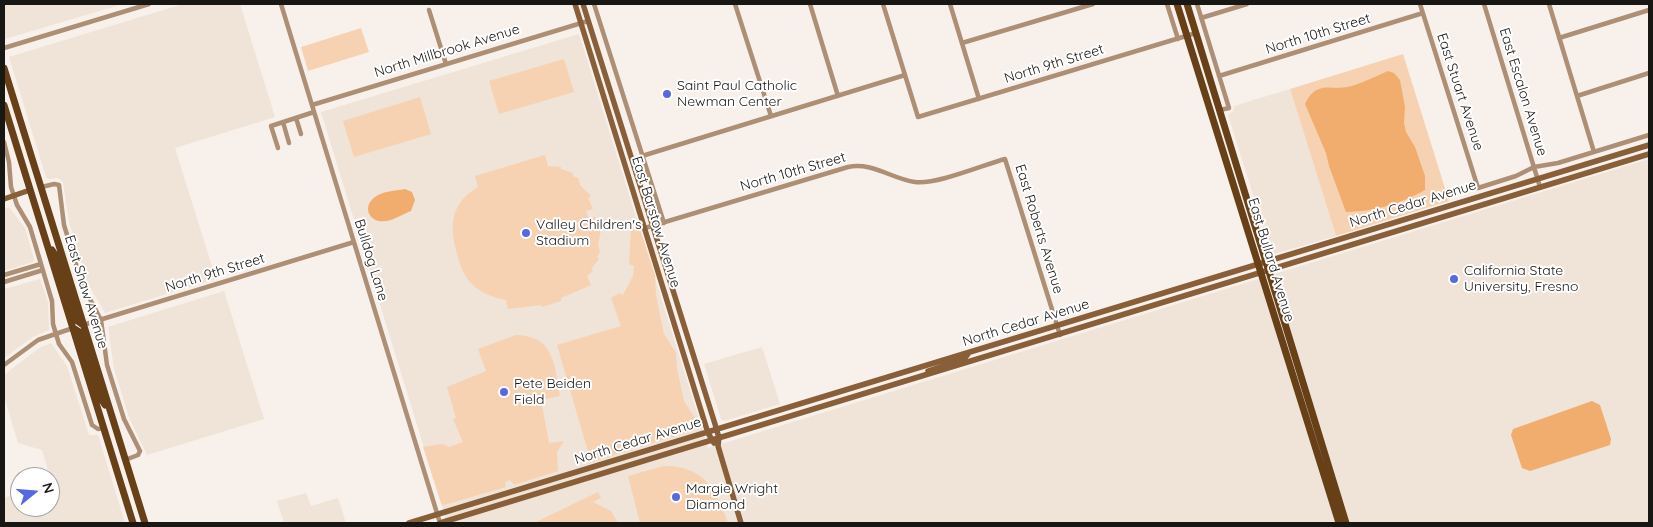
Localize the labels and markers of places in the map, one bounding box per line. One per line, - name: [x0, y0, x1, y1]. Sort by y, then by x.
- place label: Saint Paul Catholic Newman Center: [677, 78, 797, 110]
- marker: Saint Paul Catholic Newman Center: [661, 88, 673, 100]
- place label: Valley Children's Stadium: [536, 217, 642, 250]
- marker: Valley Children's Stadium: [520, 227, 532, 239]
- place label: California State University, Fresno: [1464, 263, 1578, 296]
- marker: California State University, Fresno: [1448, 273, 1460, 285]
- place label: Pete Beiden Field: [514, 376, 591, 408]
- marker: Pete Beiden Field: [498, 386, 510, 398]
- place label: Margie Wright Diamond: [686, 481, 778, 514]
- marker: Margie Wright Diamond: [670, 491, 682, 503]

